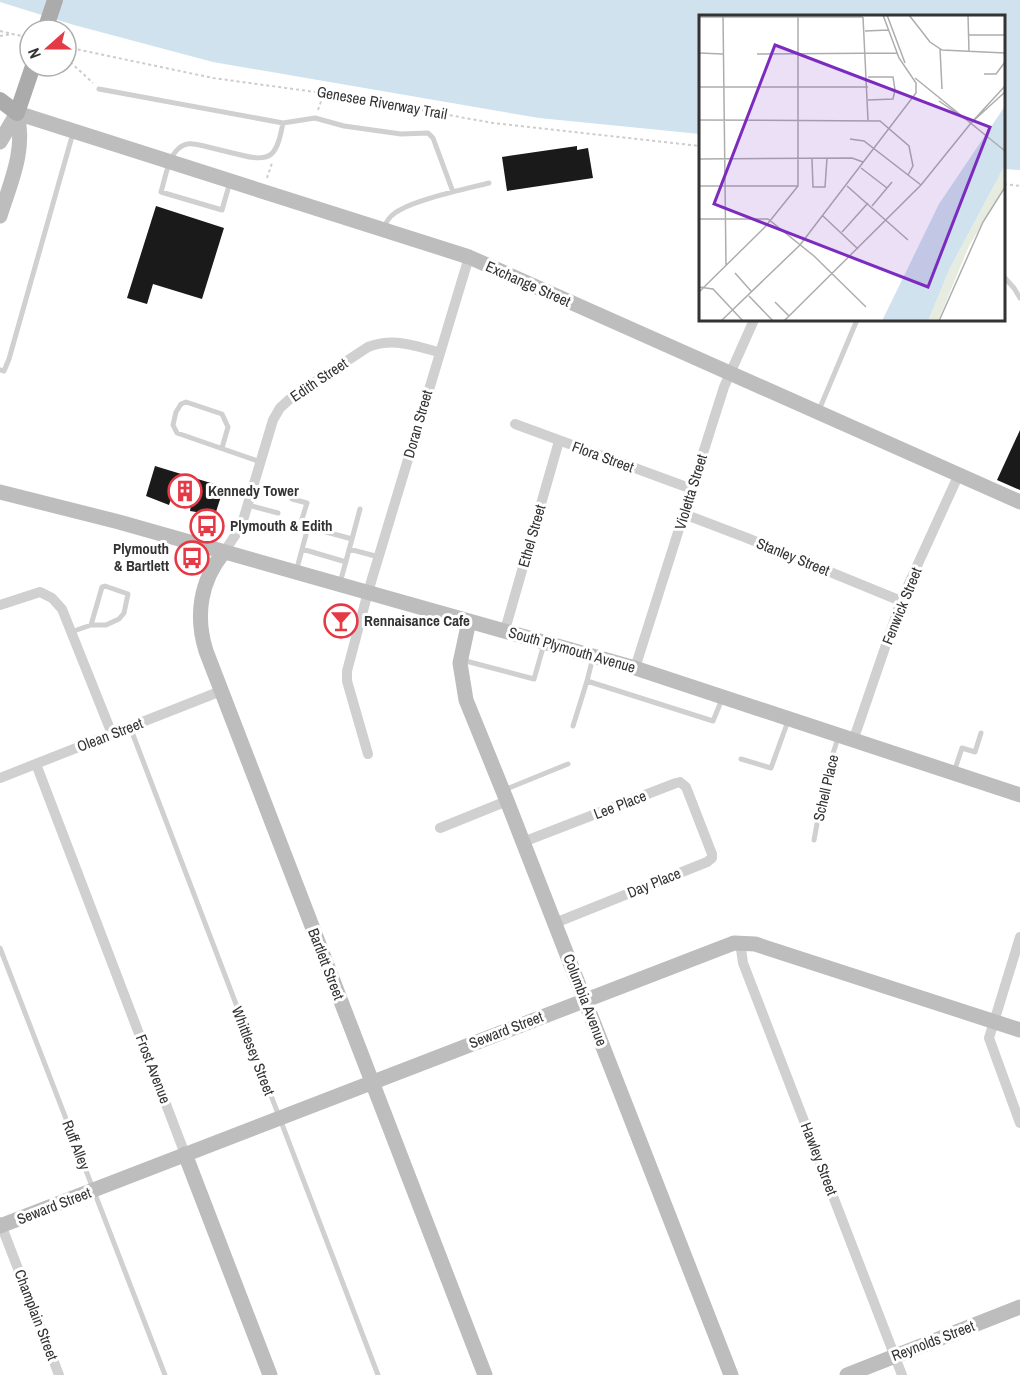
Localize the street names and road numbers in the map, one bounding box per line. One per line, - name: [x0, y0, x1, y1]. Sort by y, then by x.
- street label: Genesee Riverway Trail: [315, 81, 449, 124]
- street label: Exchange Street: [482, 255, 575, 312]
- street label: Edith Street: [286, 352, 352, 406]
- street label: Doran Street: [398, 387, 437, 460]
- street label: Flora Street: [569, 436, 637, 478]
- street label: Violetta Street: [669, 451, 712, 532]
- street label: Ethel Street: [513, 502, 551, 570]
- street label: Stanley Street: [753, 532, 833, 581]
- street label: Fenwick Street: [877, 564, 927, 647]
- street label: South Plymouth Avenue: [506, 621, 638, 678]
- street label: Olean Street: [74, 712, 146, 757]
- street label: Schell Place: [808, 752, 843, 823]
- street label: Lee Place: [591, 785, 649, 824]
- street label: Day Place: [624, 862, 684, 903]
- street label: Bartlett Street: [303, 925, 350, 1003]
- street label: Columbia Avenue: [558, 951, 613, 1049]
- street label: Whittlesey Street: [227, 1003, 280, 1099]
- street label: Seward Street: [466, 1006, 547, 1053]
- street label: Frost Avenue: [131, 1031, 176, 1106]
- street label: Ruff Alley: [57, 1117, 96, 1174]
- street label: Hawley Street: [796, 1119, 843, 1199]
- street label: Seward Street: [14, 1182, 95, 1229]
- street label: Champlain Street: [10, 1266, 64, 1364]
- street label: Reynolds Street: [888, 1315, 978, 1366]

